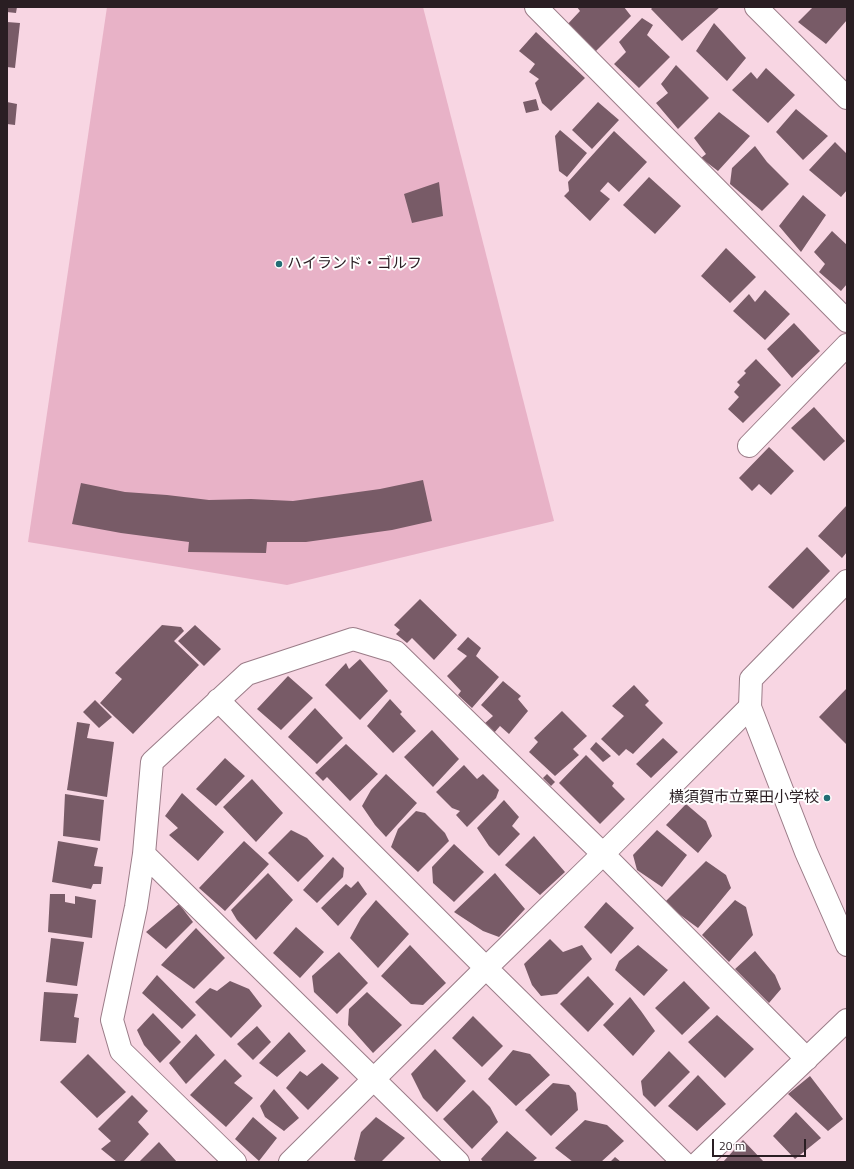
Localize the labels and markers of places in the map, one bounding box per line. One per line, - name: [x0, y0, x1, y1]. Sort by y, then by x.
- place label: ハイランド・ゴルフ: [287, 255, 422, 273]
- marker: ハイランド・ゴルフ: [274, 259, 284, 269]
- place label: 横須賀市立粟田小学校: [669, 789, 819, 807]
- marker: 横須賀市立粟田小学校: [822, 793, 832, 803]

